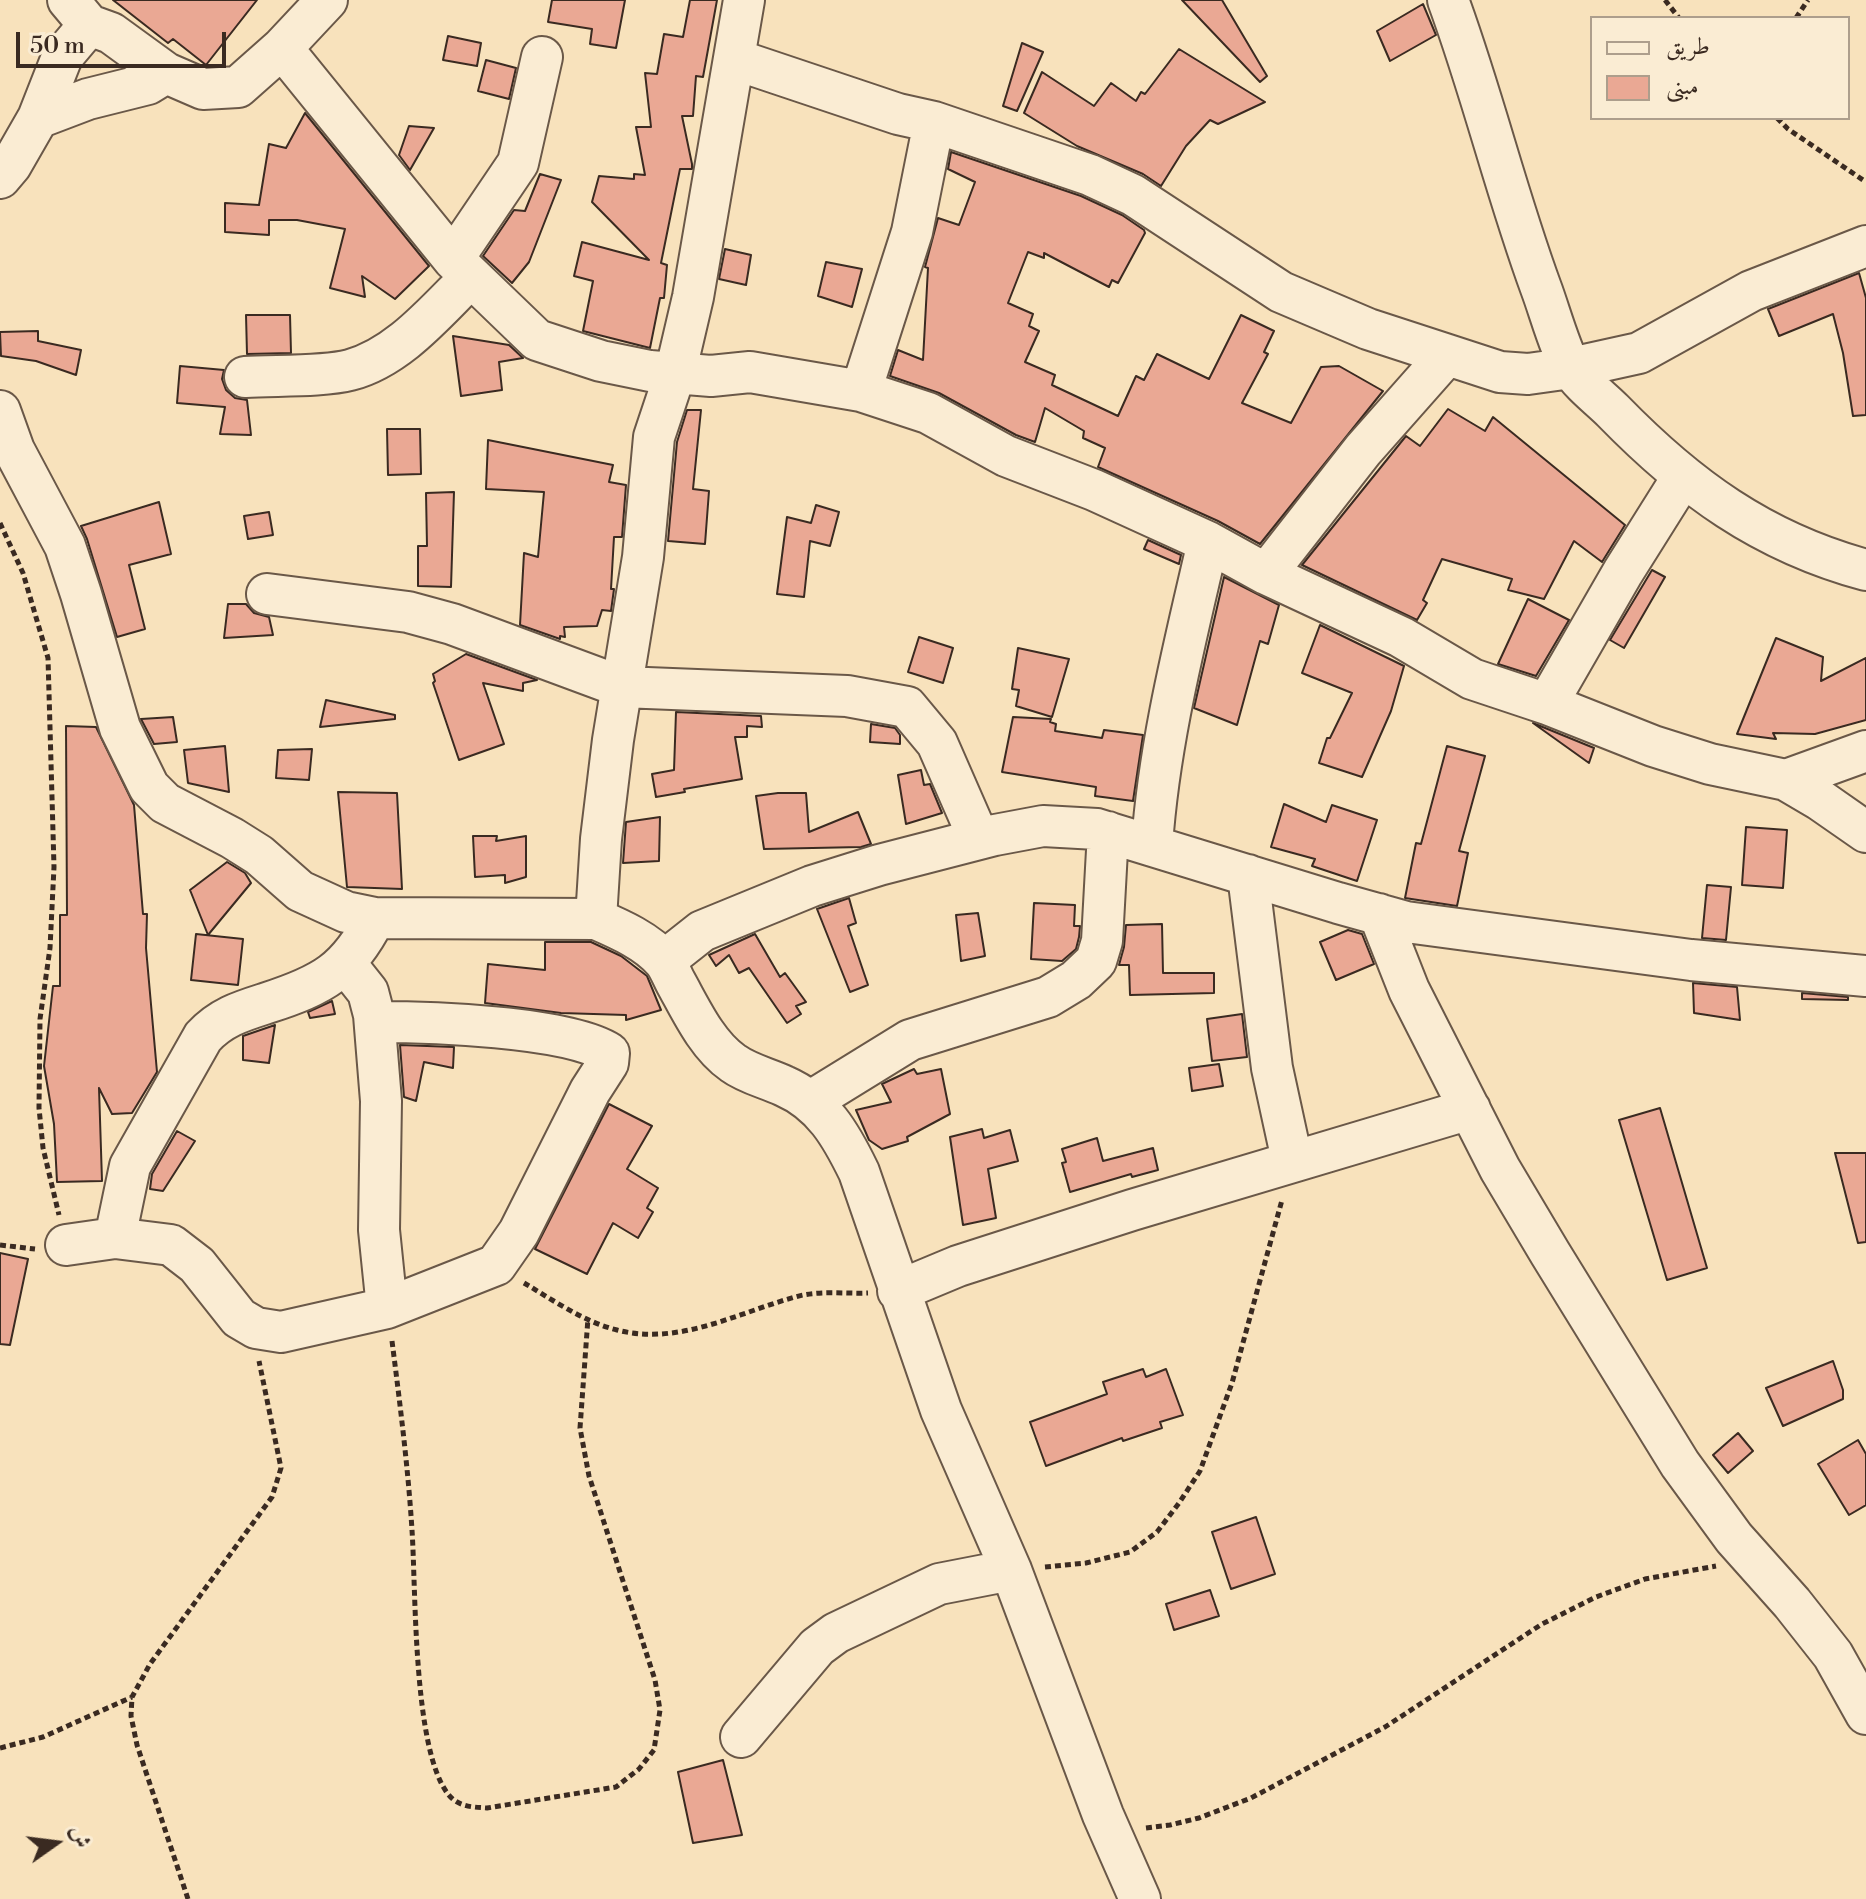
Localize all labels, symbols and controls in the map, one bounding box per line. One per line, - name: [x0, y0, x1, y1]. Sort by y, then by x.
- scale bar: [20, 16, 230, 66]
- legend: [1590, 16, 1850, 120]
- text: 50 m: [30, 31, 85, 61]
- text: طريق: [1666, 32, 1710, 62]
- text: مبنى: [1666, 72, 1699, 102]
- north arrow: [16, 1803, 96, 1883]
- text: ش: [64, 1823, 96, 1851]

